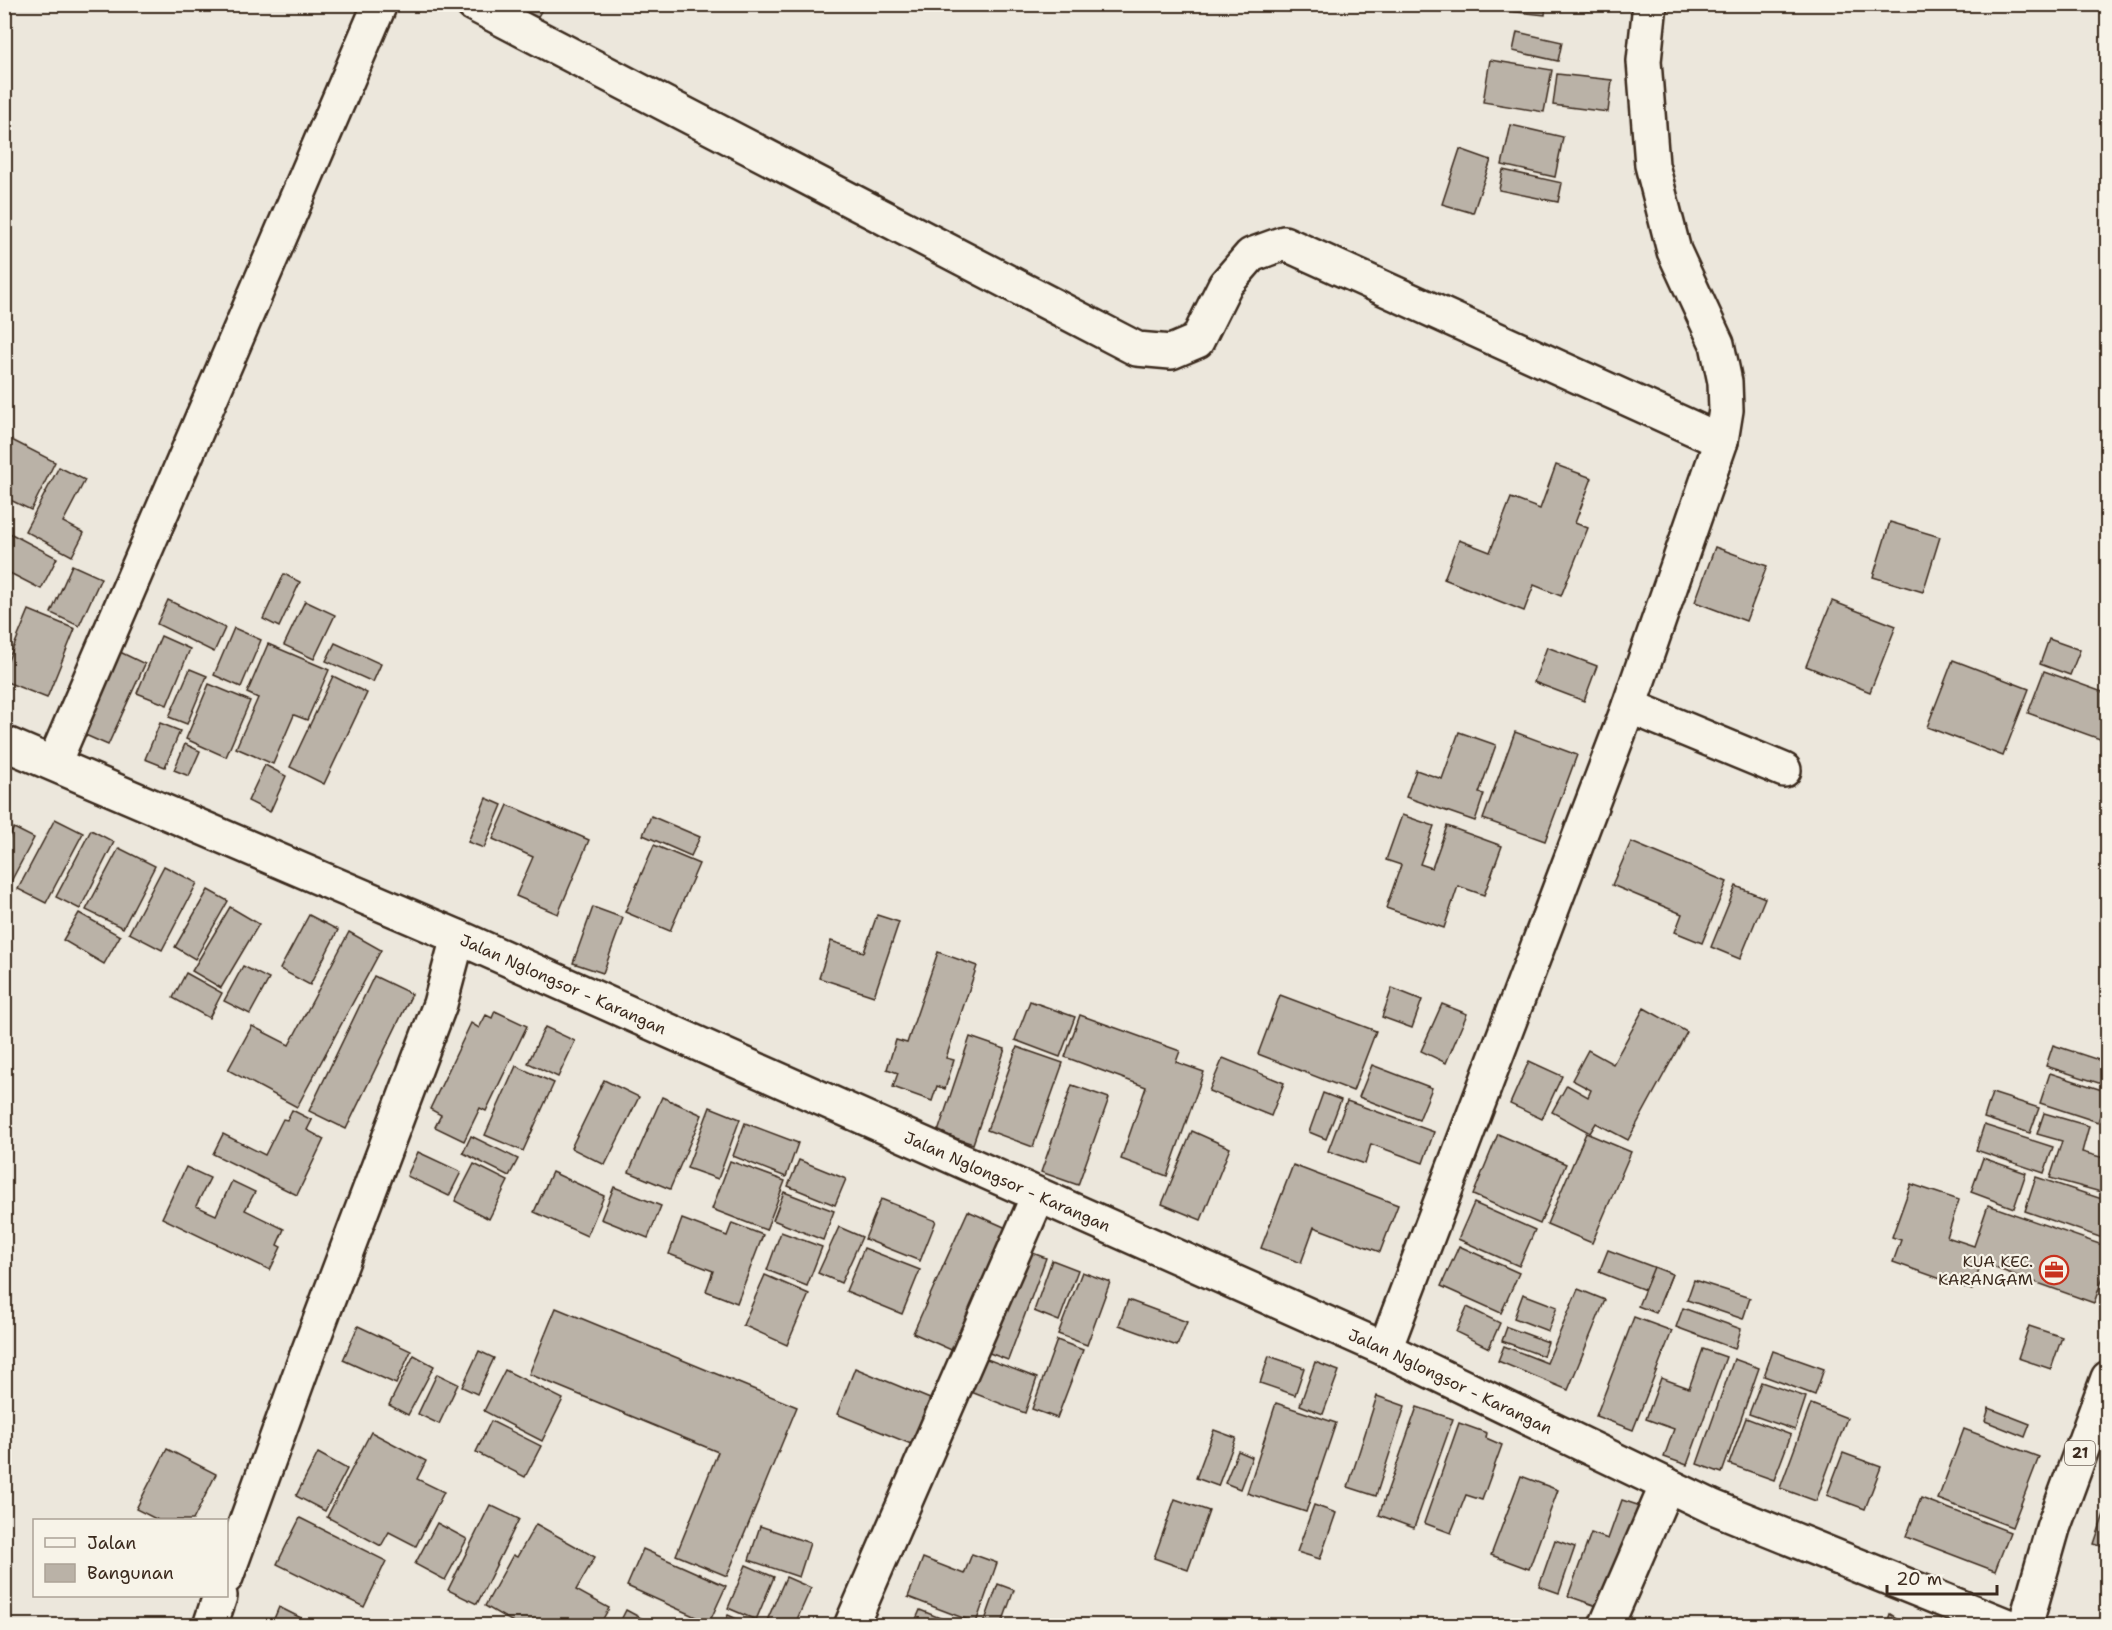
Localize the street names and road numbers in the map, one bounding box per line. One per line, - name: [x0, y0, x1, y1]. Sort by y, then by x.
- street label: Jalan Nglongsor - Karangan: [457, 929, 670, 1039]
- street label: Jalan Nglongsor - Karangan: [901, 1126, 1114, 1236]
- street label: Jalan Nglongsor - Karangan: [1345, 1324, 1556, 1439]
- road number: 21: [2065, 1441, 2095, 1465]

